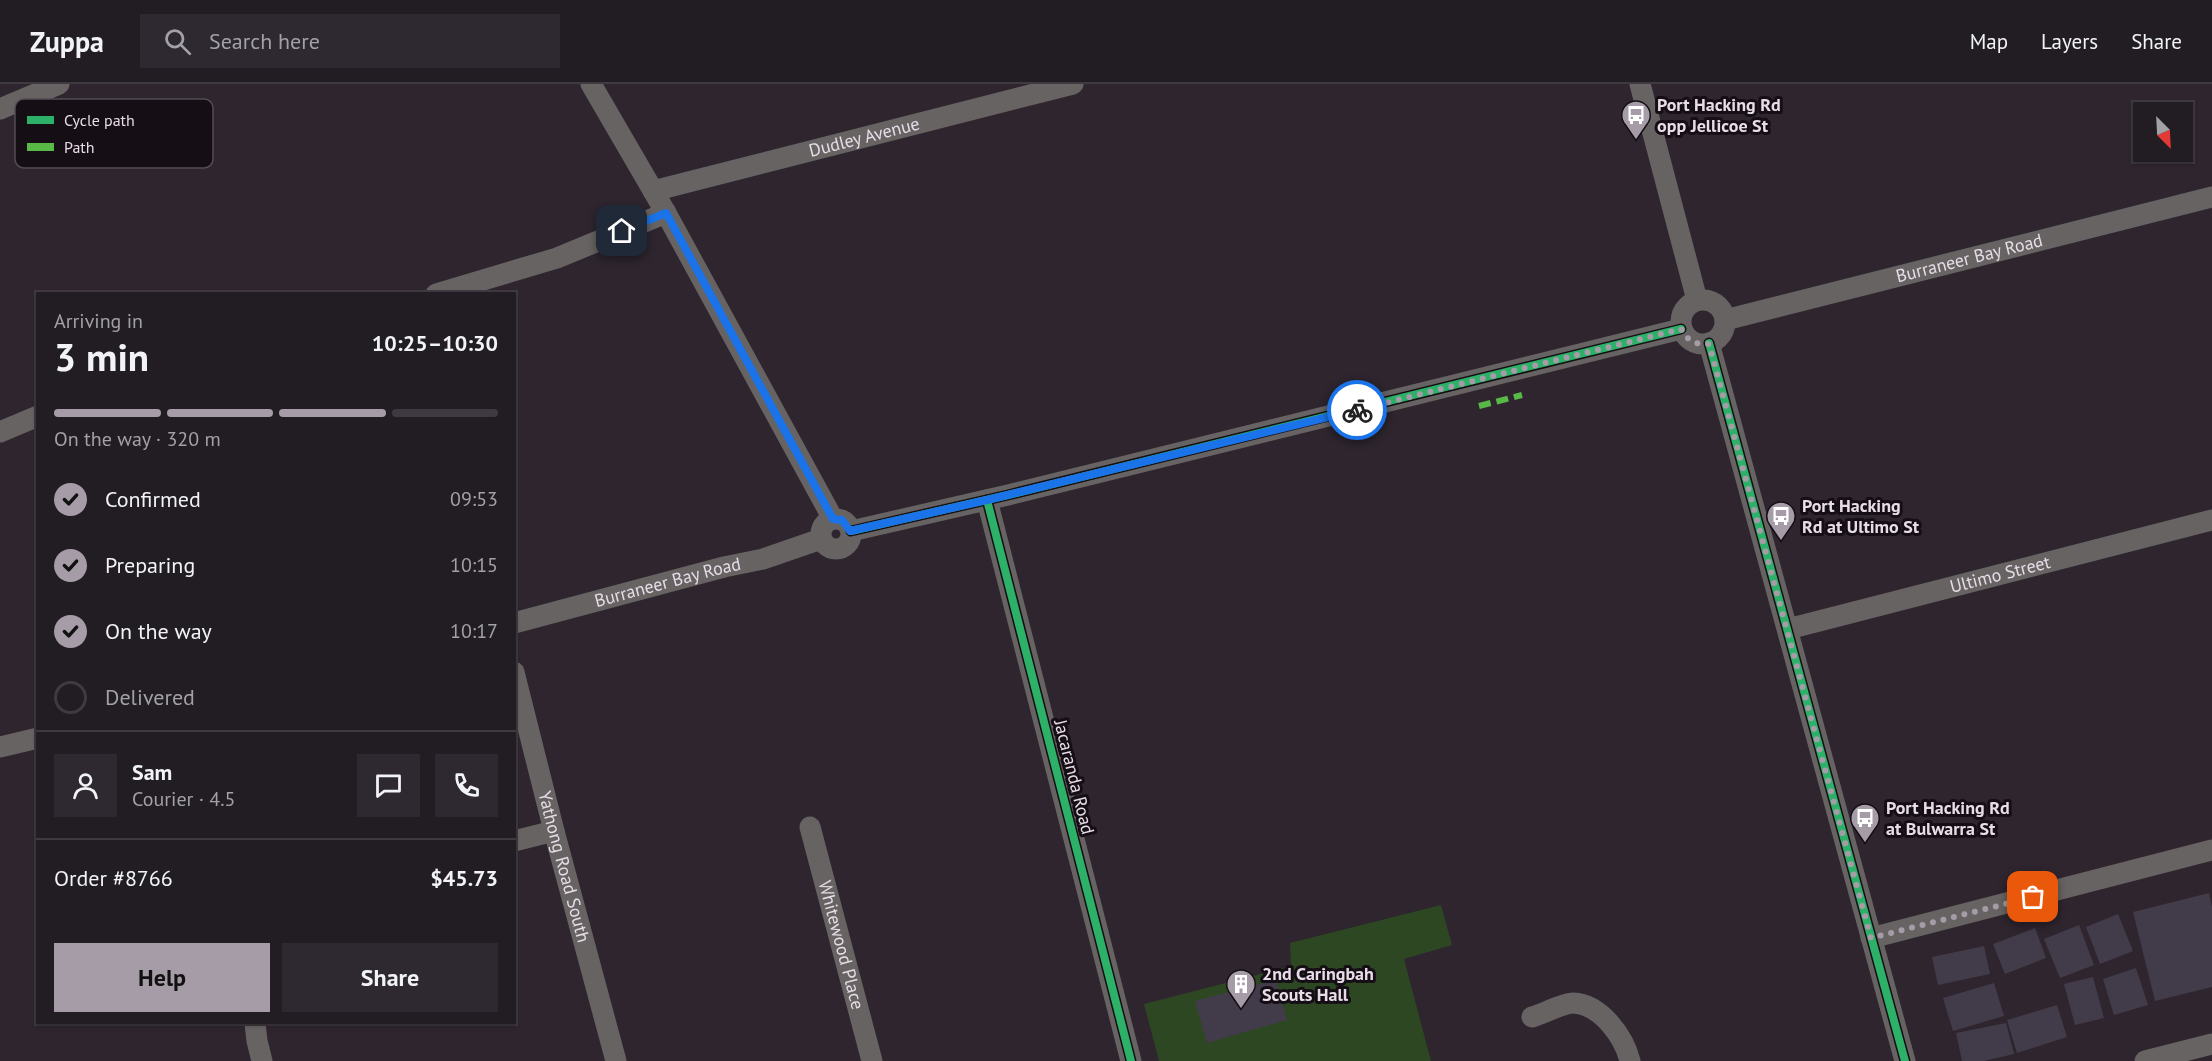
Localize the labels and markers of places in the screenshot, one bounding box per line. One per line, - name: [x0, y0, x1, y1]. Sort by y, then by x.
- place label: Port Hacking Rd opp Jellicoe St: [1657, 93, 1781, 137]
- bus stop icon: Port Hacking Rd opp Jellicoe St: [1620, 99, 1652, 141]
- pin: [596, 205, 647, 256]
- place label: Port Hacking Rd at Ultimo St: [1802, 494, 1920, 538]
- bus stop icon: Port Hacking Rd at Ultimo St: [1765, 500, 1797, 542]
- place label: Port Hacking Rd at Bulwarra St: [1886, 796, 2010, 840]
- bus stop icon: Port Hacking Rd at Bulwarra St: [1849, 802, 1881, 844]
- pin: [2007, 871, 2058, 922]
- place label: 2nd Caringbah Scouts Hall: [1262, 962, 1374, 1006]
- building icon: 2nd Caringbah Scouts Hall: [1225, 968, 1257, 1010]

